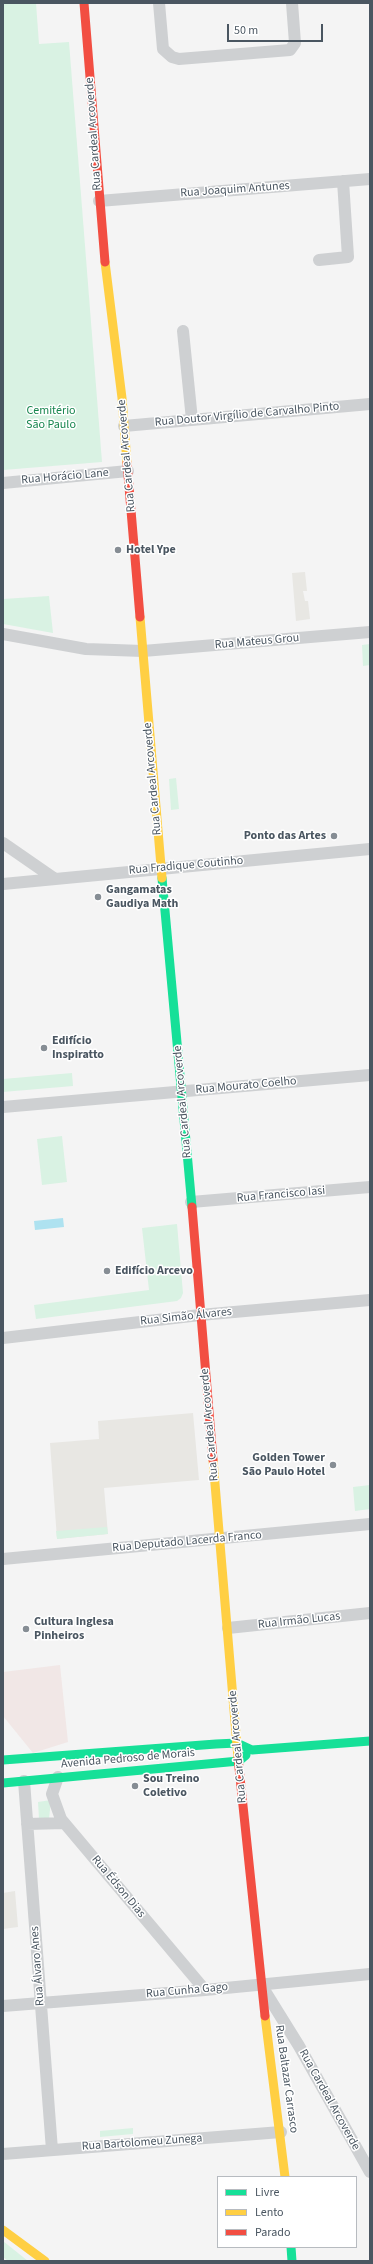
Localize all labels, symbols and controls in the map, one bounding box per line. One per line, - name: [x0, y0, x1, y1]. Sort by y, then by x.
- scale bar: [229, 16, 325, 42]
- text: 50 m: [234, 22, 258, 39]
- street label: Rua Cardeal Arcoverde: [83, 77, 105, 191]
- street label: Rua Joaquim Antunes: [180, 179, 290, 201]
- street label: Rua Cardeal Arcoverde: [115, 399, 139, 513]
- street label: Rua Doutor Virgílio de Carvalho Pinto: [154, 400, 340, 430]
- park label: Cemitério São Paulo: [26, 404, 76, 432]
- street label: Rua Horácio Lane: [21, 466, 109, 488]
- place label: Hotel Ype: [126, 543, 176, 557]
- marker: Hotel Ype: [113, 545, 123, 555]
- street label: Rua Mateus Grou: [214, 631, 300, 653]
- street label: Rua Cardeal Arcoverde: [141, 722, 165, 836]
- place label: Ponto das Artes: [244, 829, 326, 843]
- marker: Ponto das Artes: [329, 831, 339, 841]
- street label: Rua Fradique Coutinho: [128, 854, 244, 878]
- place label: Gangamatas Gaudiya Math: [106, 883, 178, 911]
- marker: Gangamatas Gaudiya Math: [93, 892, 103, 902]
- place label: Edifício Inspiratto: [52, 1034, 104, 1062]
- marker: Edifício Inspiratto: [39, 1043, 49, 1053]
- street label: Rua Cardeal Arcoverde: [171, 1045, 195, 1159]
- street label: Rua Mourato Coelho: [195, 1074, 297, 1098]
- street label: Rua Francisco Iasi: [236, 1184, 326, 1206]
- place label: Edifício Arcevo: [115, 1264, 193, 1278]
- marker: Edifício Arcevo: [102, 1266, 112, 1276]
- street label: Rua Simão Álvares: [139, 1305, 233, 1329]
- street label: Rua Cardeal Arcoverde: [198, 1368, 222, 1482]
- place label: Golden Tower São Paulo Hotel: [242, 1451, 325, 1479]
- marker: Golden Tower São Paulo Hotel: [328, 1460, 338, 1470]
- street label: Rua Deputado Lacerda Franco: [112, 1528, 262, 1556]
- street label: Rua Irmão Lucas: [257, 1610, 341, 1632]
- place label: Cultura Inglesa Pinheiros: [34, 1615, 114, 1643]
- marker: Cultura Inglesa Pinheiros: [21, 1624, 31, 1634]
- street label: Rua Cardeal Arcoverde: [226, 1690, 250, 1804]
- street label: Avenida Pedroso de Morais: [60, 1746, 196, 1772]
- place label: Sou Treino Coletivo: [143, 1772, 199, 1800]
- marker: Sou Treino Coletivo: [130, 1781, 140, 1791]
- street label: Rua Édson Dias: [88, 1853, 148, 1921]
- street label: Rua Álvaro Anes: [28, 1926, 48, 2006]
- street label: Rua Cunha Gago: [145, 1980, 229, 2002]
- street label: Rua Baltazar Carrasco: [271, 2024, 301, 2134]
- street label: Rua Cardeal Arcoverde: [295, 2047, 363, 2153]
- street label: Rua Bartolomeu Zunega: [81, 2132, 203, 2154]
- legend: [217, 2176, 357, 2248]
- text: Livre: [255, 2184, 279, 2201]
- text: Lento: [255, 2204, 284, 2221]
- text: Parado: [255, 2224, 290, 2241]

